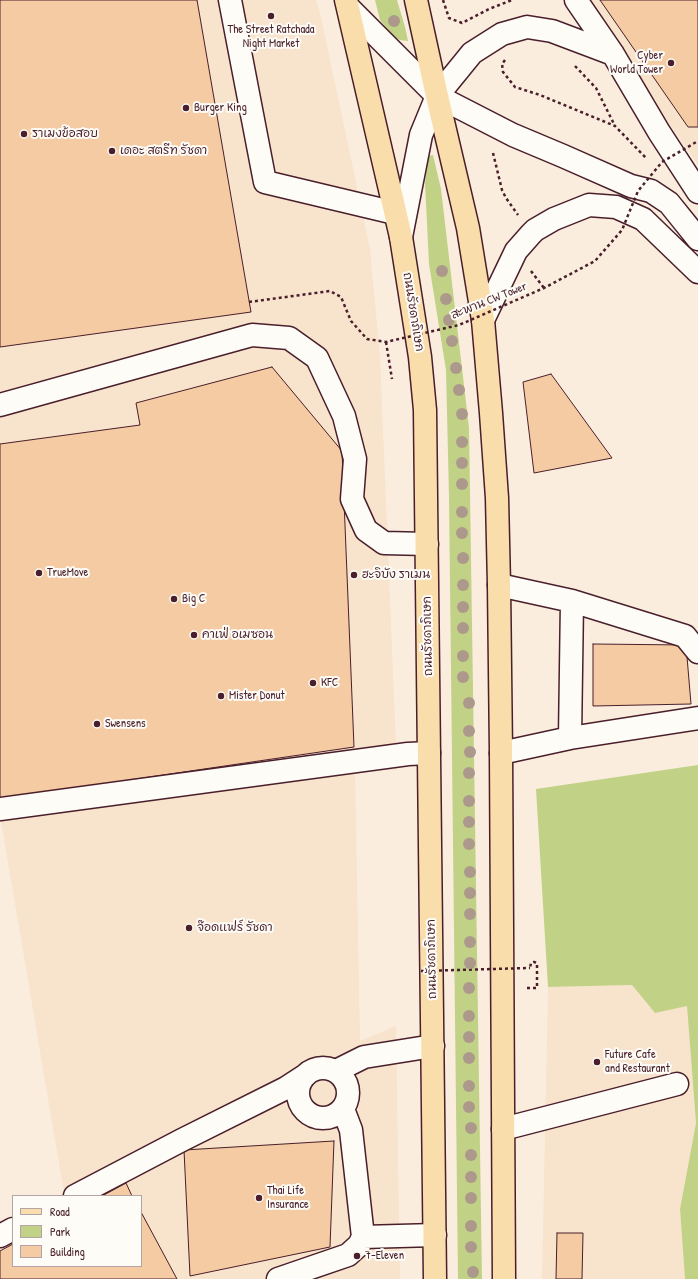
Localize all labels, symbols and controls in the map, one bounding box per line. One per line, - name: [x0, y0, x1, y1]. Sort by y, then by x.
- marker: The Street Ratchada Night Market: [266, 11, 276, 21]
- place label: The Street Ratchada Night Market: [228, 23, 314, 51]
- place label: Cyber World Tower: [610, 49, 663, 77]
- marker: Cyber World Tower: [666, 58, 676, 68]
- place label: Burger King: [194, 101, 247, 115]
- marker: Burger King: [181, 103, 191, 113]
- place label: ราเมงข้อสอบ: [32, 127, 98, 141]
- marker: ราเมงข้อสอบ: [19, 129, 29, 139]
- place label: เดอะ สตรีท รัชดา: [120, 144, 207, 158]
- marker: เดอะ สตรีท รัชดา: [107, 146, 117, 156]
- street label: ถนนรัชดาภิเษก: [400, 271, 426, 353]
- street label: สะพาน CW Tower: [449, 279, 529, 323]
- place label: TrueMove: [47, 566, 88, 580]
- marker: TrueMove: [34, 568, 44, 578]
- place label: ฮะจิบัง ราเมน: [362, 568, 430, 582]
- marker: ฮะจิบัง ราเมน: [349, 570, 359, 580]
- place label: Big C: [182, 592, 205, 606]
- marker: Big C: [169, 594, 179, 604]
- street label: ถนนรัชดาภิเษก: [420, 596, 436, 676]
- place label: คาเฟ่ อเมซอน: [202, 628, 273, 642]
- marker: คาเฟ่ อเมซอน: [189, 630, 199, 640]
- place label: KFC: [321, 676, 338, 690]
- marker: KFC: [308, 678, 318, 688]
- place label: Mister Donut: [229, 689, 285, 703]
- marker: Mister Donut: [216, 691, 226, 701]
- place label: Swensens: [105, 717, 146, 731]
- marker: Swensens: [92, 719, 102, 729]
- street label: ถนนรัชดาภิเษก: [424, 919, 440, 999]
- place label: จ๊อดแฟร์ รัชดา: [197, 921, 273, 935]
- marker: จ๊อดแฟร์ รัชดา: [184, 923, 194, 933]
- place label: Future Cafe and Restaurant: [605, 1048, 670, 1076]
- marker: Future Cafe and Restaurant: [592, 1057, 602, 1067]
- place label: Thai Life Insurance: [267, 1184, 309, 1212]
- marker: Thai Life Insurance: [254, 1193, 264, 1203]
- legend: [12, 1195, 142, 1267]
- text: Road: [50, 1203, 70, 1220]
- text: Park: [50, 1223, 70, 1240]
- text: Building: [50, 1243, 85, 1260]
- place label: 7-Eleven: [365, 1249, 404, 1263]
- marker: 7-Eleven: [352, 1251, 362, 1261]

